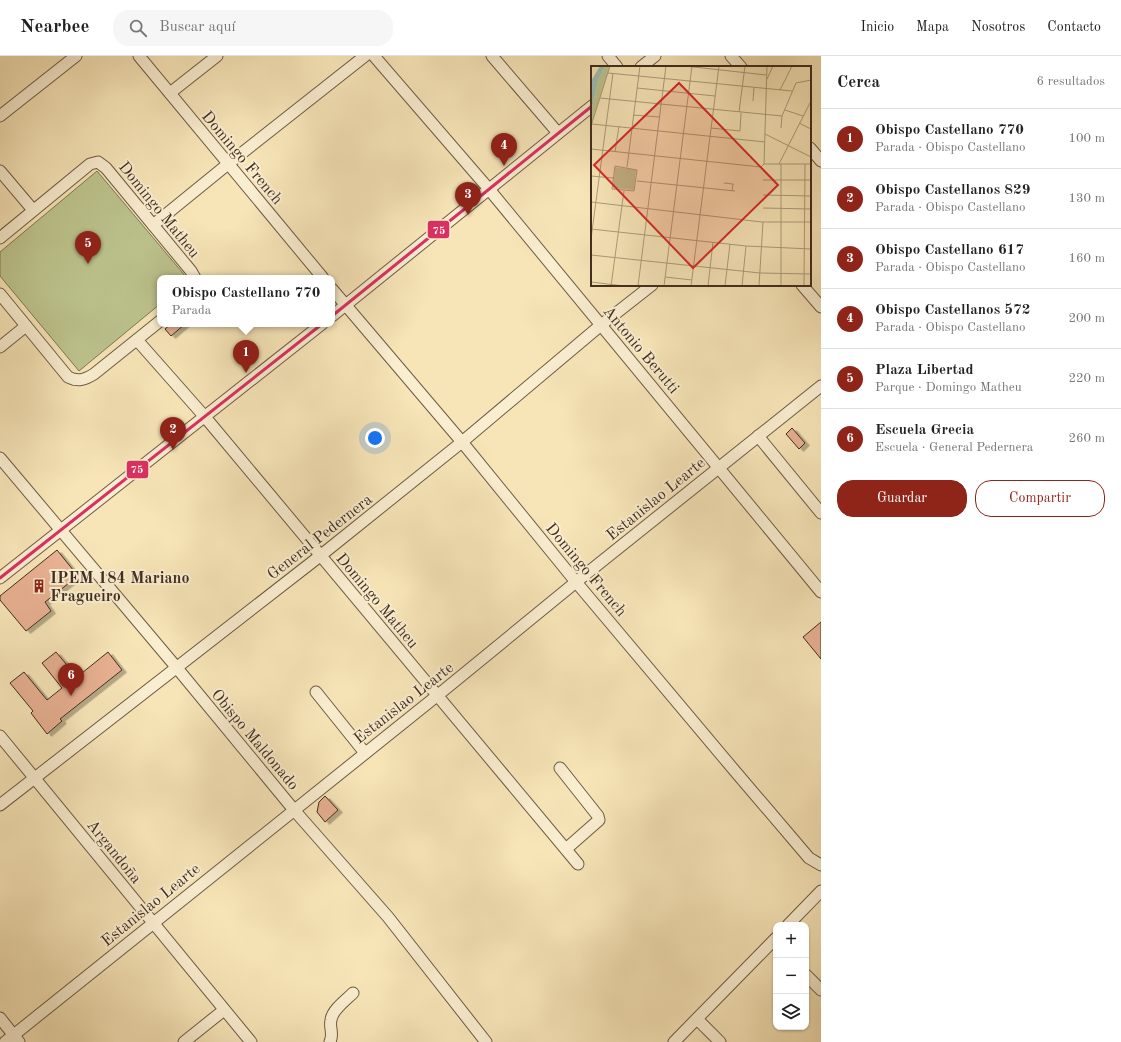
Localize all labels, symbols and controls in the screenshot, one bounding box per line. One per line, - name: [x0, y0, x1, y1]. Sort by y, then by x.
- search box: [113, 10, 393, 46]
- icon: search: [127, 17, 149, 39]
- text: Nearbee: [20, 18, 89, 37]
- text: Buscar aquí: [159, 20, 236, 35]
- text: Inicio: [860, 20, 894, 34]
- text: Mapa: [916, 20, 949, 34]
- text: Nosotros: [971, 20, 1025, 34]
- text: Contacto: [1047, 20, 1101, 34]
- inset map: [591, 66, 811, 286]
- text: Cerca: [837, 74, 880, 91]
- text: 6 resultados: [1037, 75, 1105, 88]
- street label: Domingo French: [198, 109, 285, 208]
- text: Obispo Castellano 770: [875, 123, 1024, 138]
- text: 1: [846, 132, 854, 145]
- text: 100 m: [1068, 132, 1105, 145]
- pin: 4: [491, 133, 517, 166]
- text: Parada · Obispo Castellano: [875, 141, 1026, 154]
- street label: Domingo Matheu: [115, 159, 202, 262]
- pin: 3: [455, 182, 481, 215]
- text: Obispo Castellanos 829: [875, 183, 1030, 198]
- text: 2: [846, 192, 854, 205]
- text: 130 m: [1068, 192, 1105, 205]
- text: Parada · Obispo Castellano: [875, 201, 1026, 214]
- line badge: 75: [427, 220, 450, 239]
- text: 75: [433, 226, 445, 237]
- pin: 5: [75, 231, 101, 264]
- text: Obispo Castellano 617: [875, 243, 1024, 258]
- text: 3: [846, 252, 854, 265]
- text: 160 m: [1068, 252, 1105, 265]
- text: Parada · Obispo Castellano: [875, 261, 1026, 274]
- popup: [157, 275, 335, 327]
- text: Obispo Castellano 770: [172, 286, 320, 301]
- street label: Antonio Berutti: [599, 303, 682, 397]
- text: Obispo Castellanos 572: [875, 303, 1030, 318]
- text: Parada: [172, 304, 211, 317]
- text: 4: [846, 312, 854, 325]
- text: 200 m: [1068, 312, 1105, 325]
- text: Parada · Obispo Castellano: [875, 321, 1026, 334]
- pin: 1: [233, 340, 259, 373]
- text: Plaza Libertad: [875, 363, 974, 378]
- text: 5: [846, 372, 854, 385]
- text: 220 m: [1068, 372, 1105, 385]
- text: Parque · Domingo Matheu: [875, 381, 1022, 394]
- pin: 2: [160, 417, 186, 450]
- text: Escuela Grecia: [875, 423, 974, 438]
- your location: [365, 428, 385, 448]
- text: 6: [846, 432, 854, 445]
- text: 260 m: [1068, 432, 1105, 445]
- text: Escuela · General Pedernera: [875, 441, 1033, 454]
- street label: Estanislao Learte: [604, 455, 709, 544]
- line badge: 75: [126, 460, 149, 479]
- text: 75: [131, 465, 143, 476]
- button: Guardar: [837, 480, 967, 517]
- button: Compartir: [975, 480, 1105, 517]
- street label: General Pedernera: [265, 492, 376, 583]
- street label: Domingo French: [542, 521, 629, 620]
- street label: Domingo Matheu: [332, 551, 421, 652]
- place label: IPEM 184 Mariano Fragueiro: [50, 571, 190, 605]
- building icon: IPEM 184 Mariano Fragueiro: [31, 578, 47, 594]
- street label: Estanislao Learte: [351, 660, 457, 747]
- pin: 6: [58, 663, 84, 696]
- street label: Obispo Maldonado: [208, 687, 301, 794]
- street label: Argandoña: [83, 817, 144, 887]
- street label: Estanislao Learte: [99, 861, 204, 950]
- map controls: [773, 922, 809, 1030]
- button: +: [773, 922, 809, 958]
- button: −: [773, 958, 809, 994]
- button: layers: [773, 994, 809, 1030]

